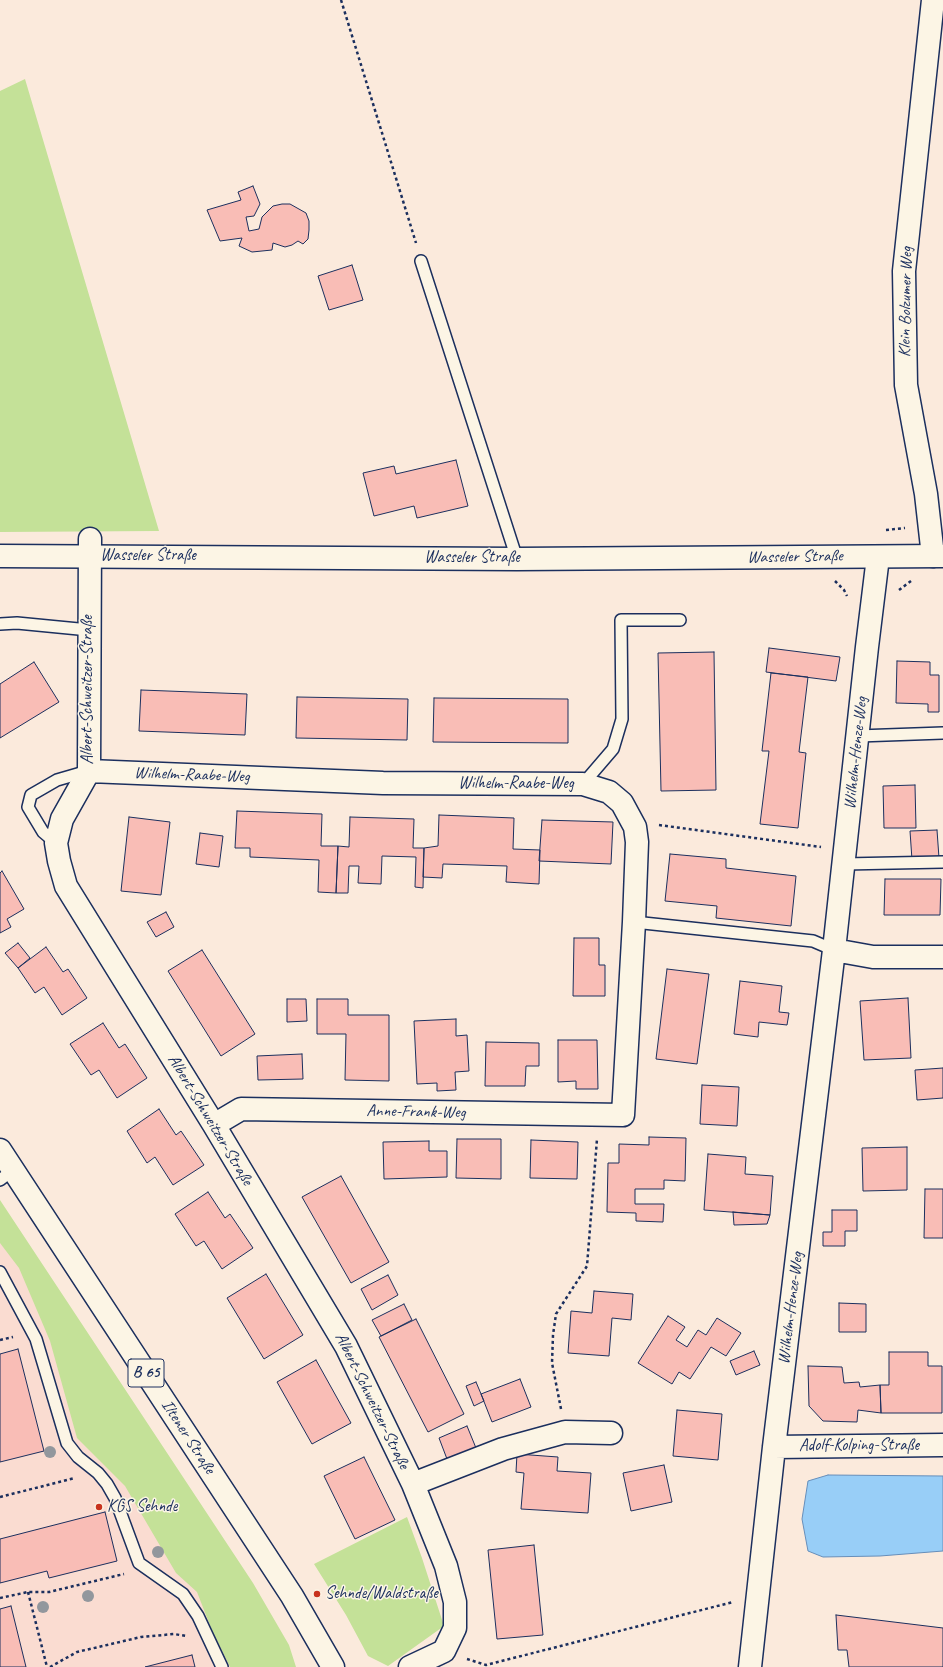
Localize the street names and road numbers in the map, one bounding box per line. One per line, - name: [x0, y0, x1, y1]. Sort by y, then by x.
- street label: Klein Bolzumer Weg: [895, 247, 917, 357]
- street label: Wasseler Straße: [100, 546, 196, 566]
- street label: Wasseler Straße: [747, 546, 843, 568]
- street label: Wasseler Straße: [424, 548, 520, 568]
- street label: Albert-Schweitzer-Straße: [78, 615, 98, 765]
- street label: Wilhelm-Henze-Weg: [840, 696, 872, 810]
- street label: Wilhelm-Raabe-Weg: [134, 763, 250, 787]
- street label: Wilhelm-Raabe-Weg: [458, 774, 574, 794]
- street label: Albert-Schweitzer-Straße: [163, 1051, 257, 1189]
- street label: Anne-Frank-Weg: [366, 1101, 466, 1123]
- street label: Wilhelm-Henze-Weg: [774, 1251, 808, 1365]
- street label: Albert-Schweitzer-Straße: [330, 1330, 414, 1472]
- road number: B 65: [128, 1359, 164, 1387]
- street label: Iltener Straße: [156, 1396, 220, 1478]
- street label: Adolf-Kolping-Straße: [799, 1436, 919, 1456]

